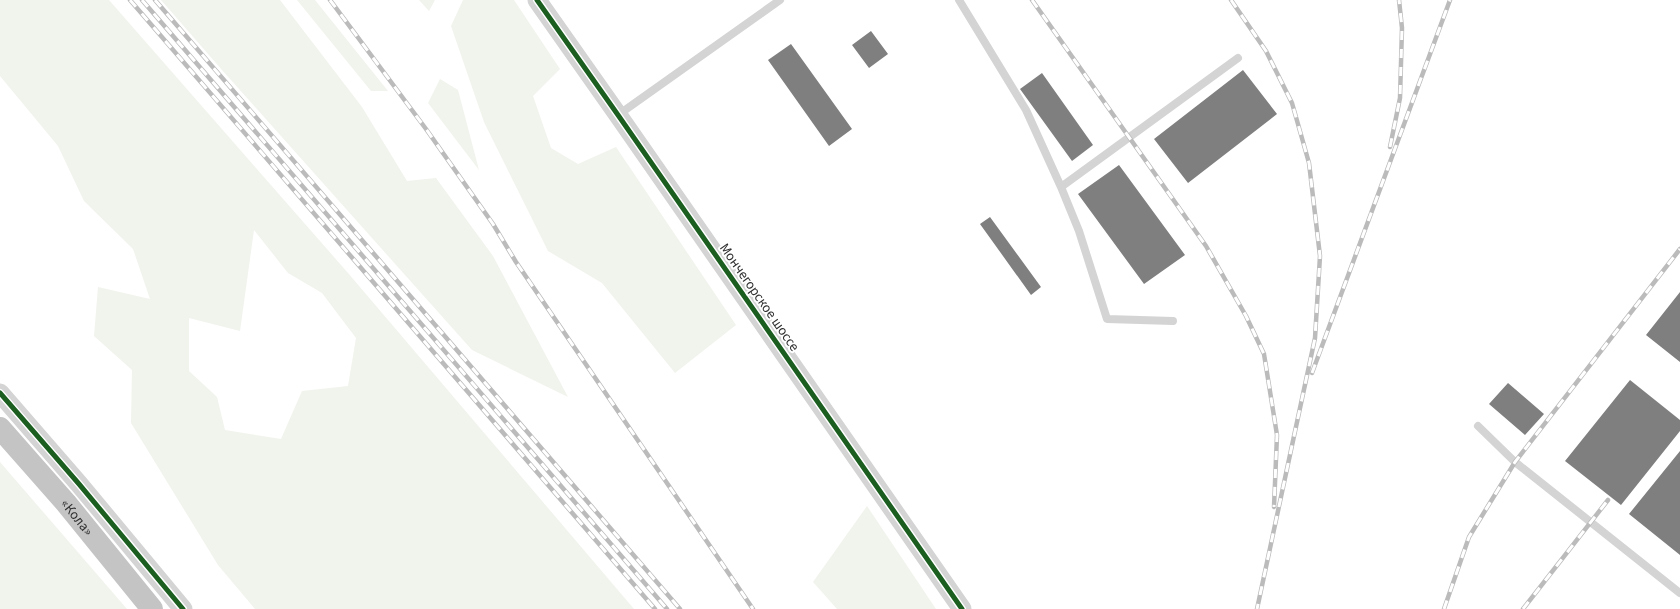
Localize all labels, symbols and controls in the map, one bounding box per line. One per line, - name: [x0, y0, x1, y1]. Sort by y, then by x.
- street label: Мончегорское шоссе: [714, 239, 804, 356]
- street label: «Кола»: [56, 495, 98, 540]

